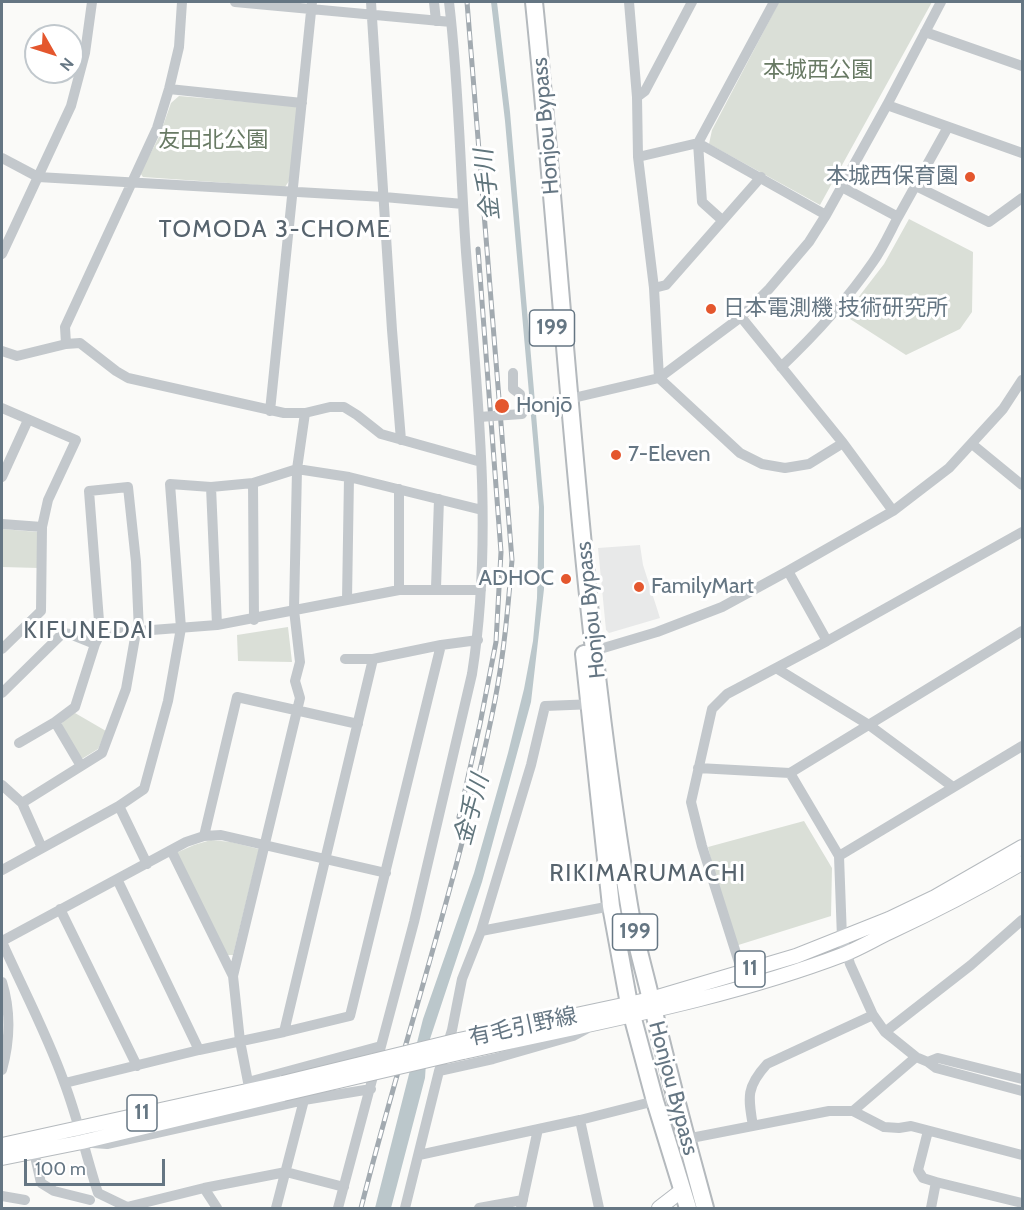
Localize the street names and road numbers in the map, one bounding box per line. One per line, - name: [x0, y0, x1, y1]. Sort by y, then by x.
- street label: Honjou Bypass: [527, 56, 565, 196]
- road number: 199: [530, 310, 574, 346]
- street label: Honjou Bypass: [571, 540, 611, 680]
- road number: 199: [612, 914, 658, 950]
- road number: 11: [735, 951, 765, 987]
- street label: 有毛引野線: [466, 1003, 580, 1051]
- street label: Honjou Bypass: [642, 1018, 704, 1158]
- road number: 11: [127, 1095, 157, 1131]

